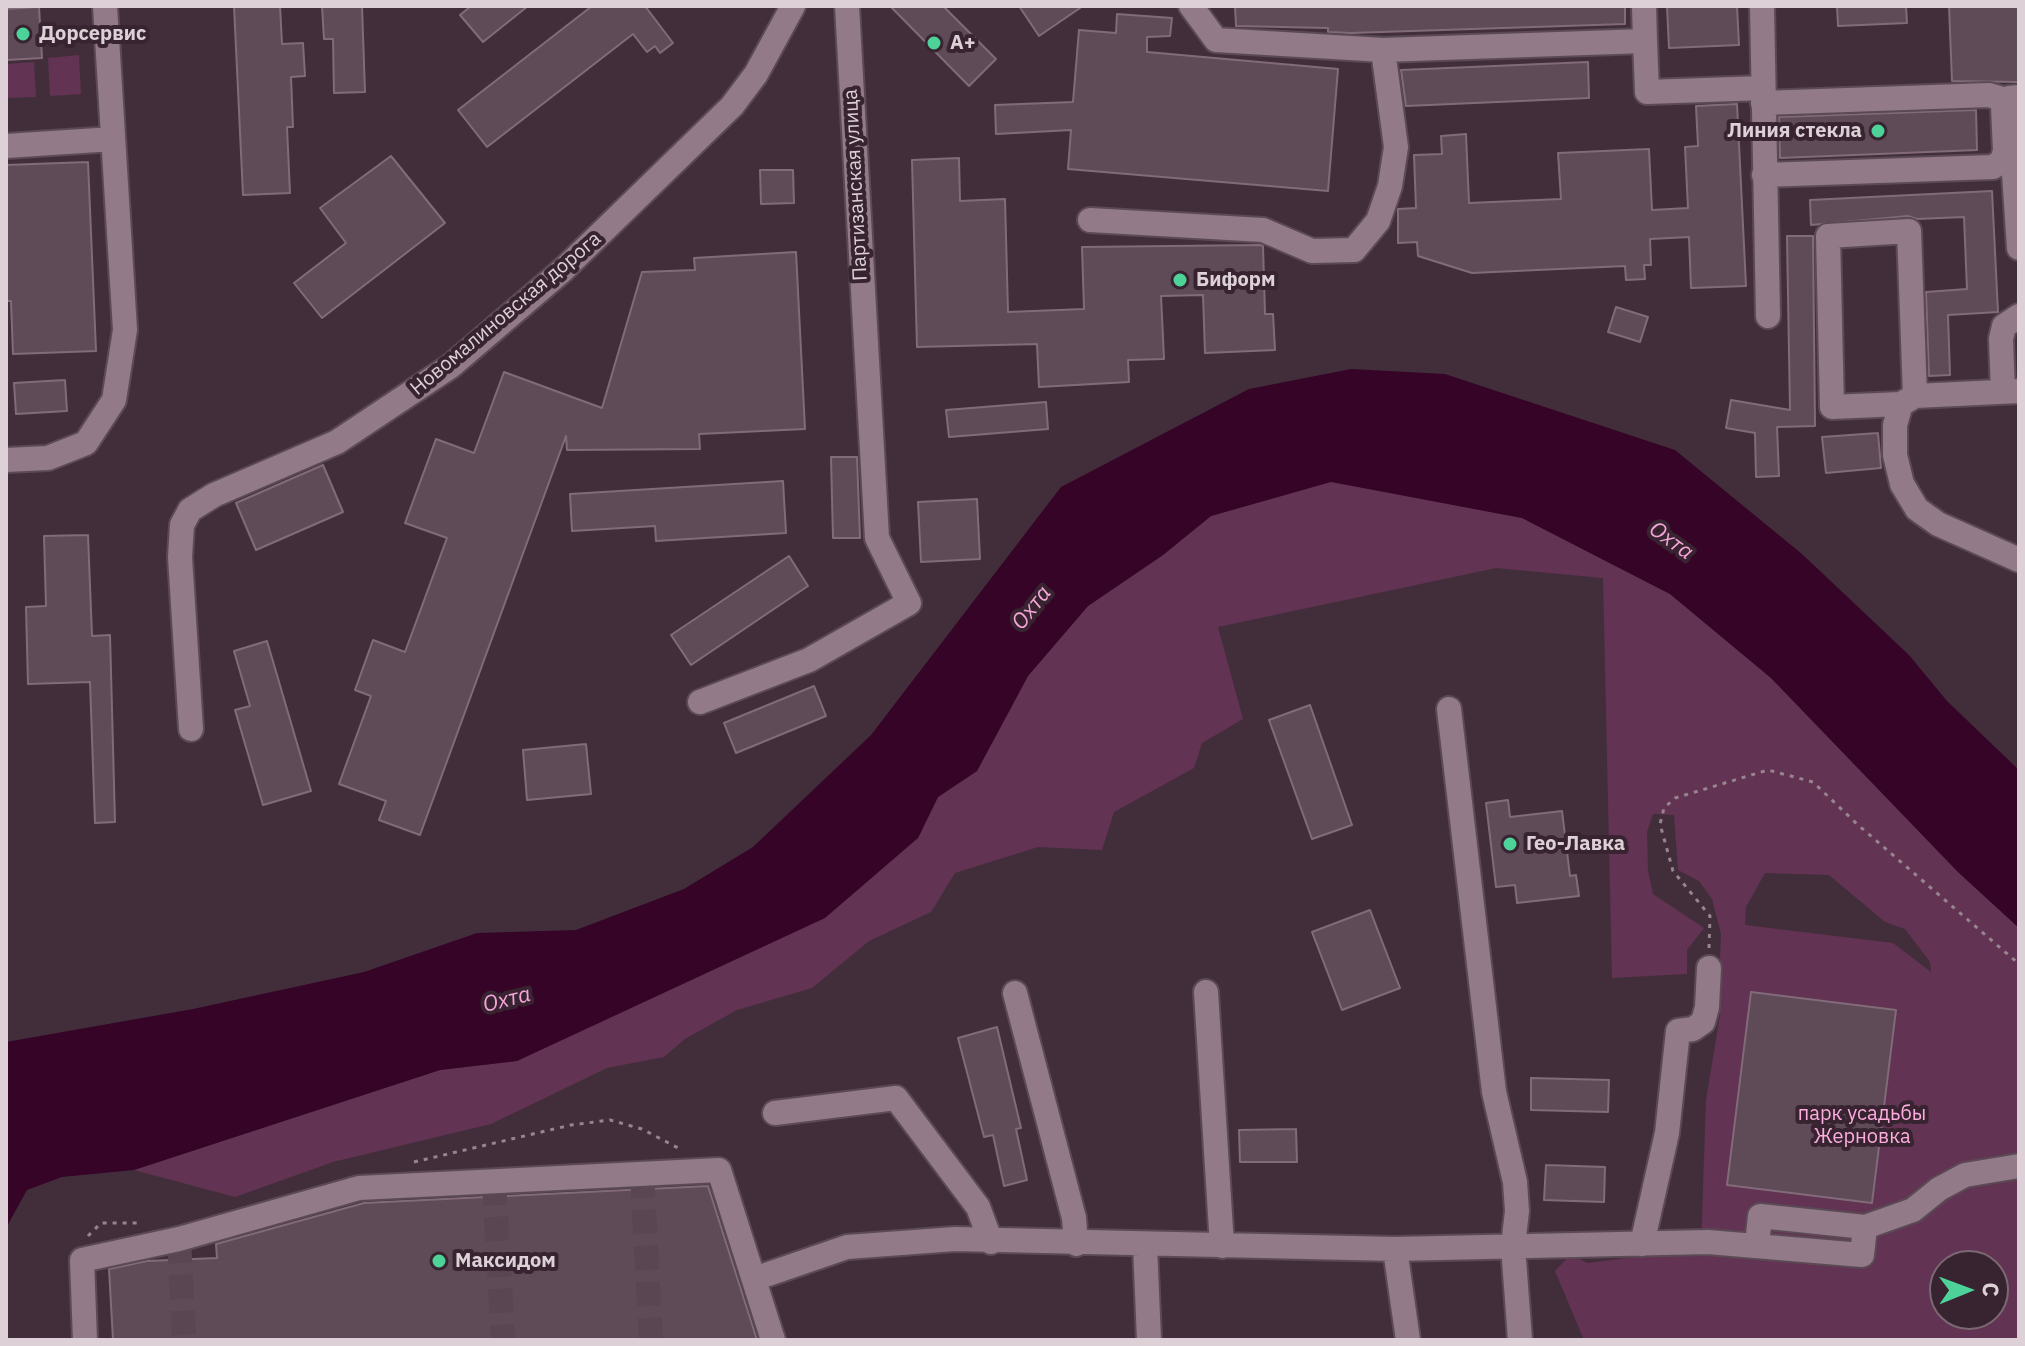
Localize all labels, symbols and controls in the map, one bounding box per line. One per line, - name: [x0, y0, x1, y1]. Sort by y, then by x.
- place label: Дорсервис: [39, 22, 146, 46]
- marker: Дорсервис: [14, 25, 32, 43]
- place label: А+: [950, 31, 976, 55]
- marker: А+: [925, 34, 943, 52]
- street label: Партизанская улица: [839, 89, 873, 281]
- place label: Линия стекла: [1727, 119, 1862, 143]
- marker: Линия стекла: [1869, 122, 1887, 140]
- street label: Новомалиновская дорога: [406, 227, 606, 401]
- place label: Биформ: [1196, 268, 1276, 292]
- marker: Биформ: [1171, 271, 1189, 289]
- water label: Охта: [1644, 516, 1698, 566]
- water label: Охта: [1007, 581, 1057, 635]
- place label: Гео-Лавка: [1526, 832, 1625, 856]
- marker: Гео-Лавка: [1501, 835, 1519, 853]
- water label: Охта: [480, 981, 534, 1019]
- park label: парк усадьбы Жерновка: [1798, 1102, 1926, 1149]
- place label: Максидом: [455, 1249, 556, 1273]
- north arrow: [1929, 1250, 2009, 1330]
- marker: Максидом: [430, 1252, 448, 1270]
- text: С: [1977, 1282, 2006, 1297]

